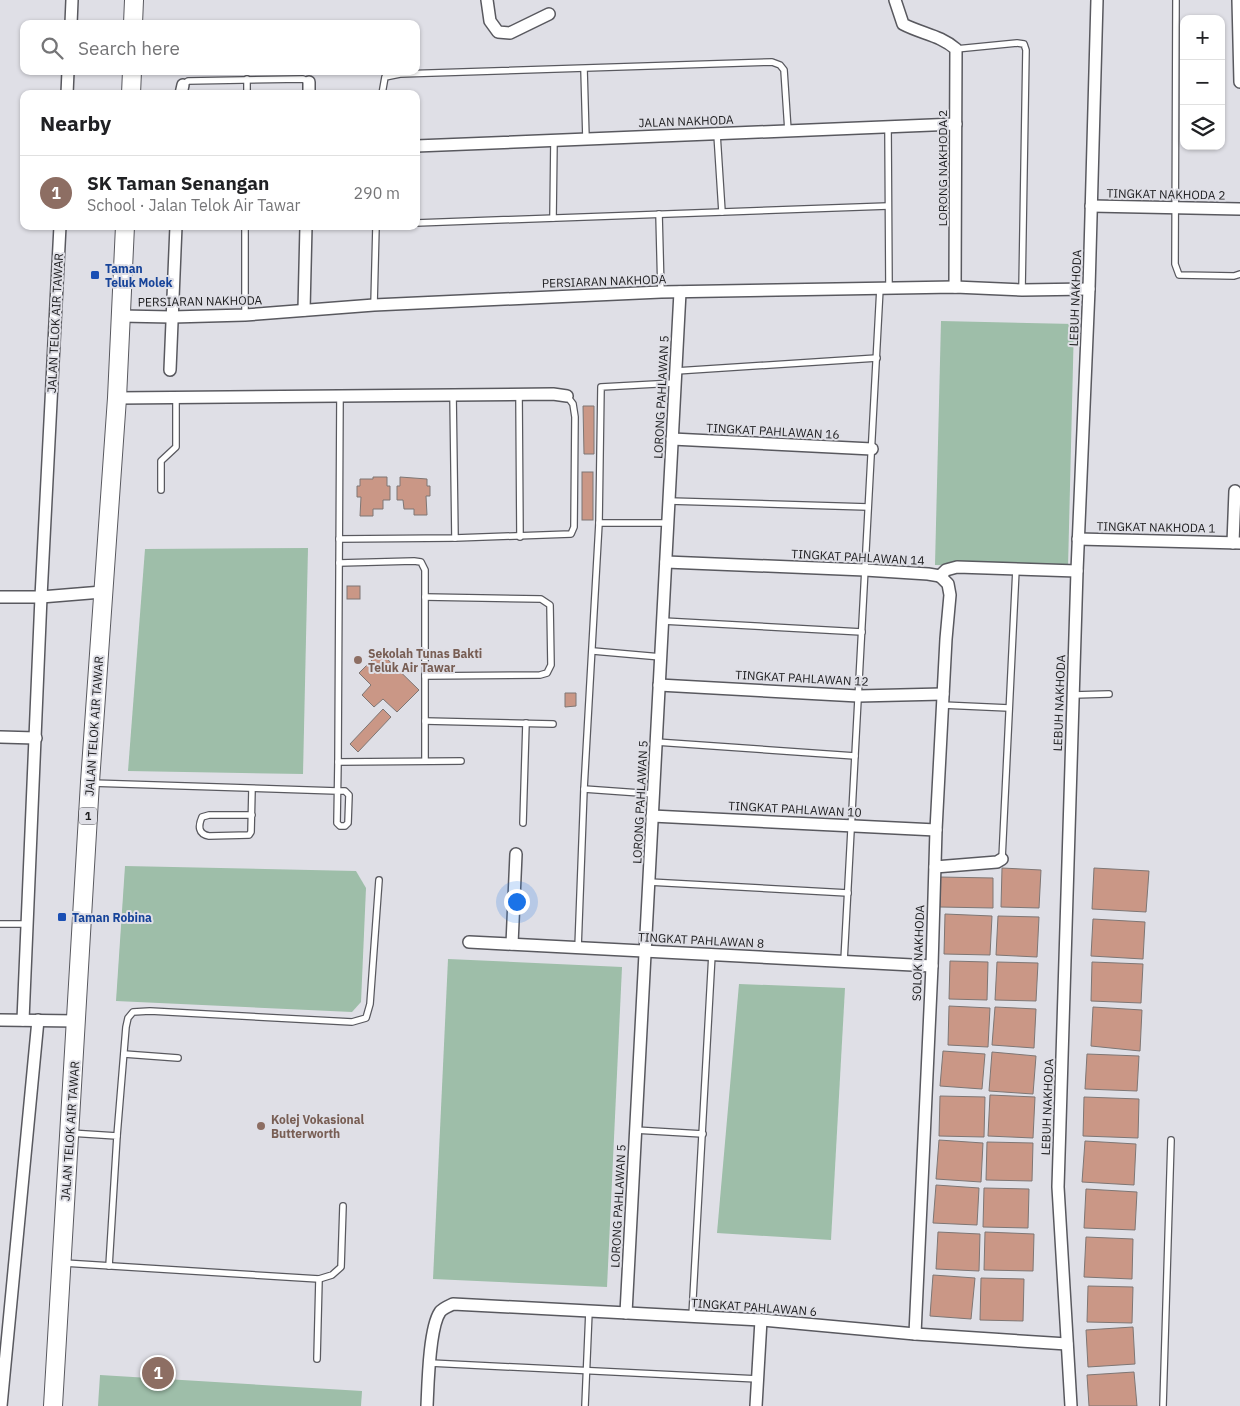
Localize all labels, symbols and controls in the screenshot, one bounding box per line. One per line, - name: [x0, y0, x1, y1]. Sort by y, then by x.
- map controls: [1180, 15, 1225, 150]
- button: +: [1180, 15, 1225, 60]
- search box: [20, 20, 420, 75]
- icon: search: [38, 34, 66, 62]
- text: Search here: [78, 36, 180, 60]
- button: −: [1180, 60, 1225, 105]
- button: layers: [1180, 105, 1225, 150]
- text: Nearby: [40, 109, 111, 137]
- street label: LORONG NAKHODA 2: [935, 110, 950, 226]
- street label: JALAN NAKHODA: [638, 112, 734, 130]
- text: SK Taman Senangan: [87, 171, 269, 195]
- text: 1: [51, 183, 61, 203]
- text: 290 m: [353, 183, 400, 203]
- street label: TINGKAT NAKHODA 2: [1106, 185, 1226, 203]
- text: School · Jalan Telok Air Tawar: [87, 195, 300, 215]
- street label: LEBUH NAKHODA: [1066, 249, 1084, 347]
- street label: JALAN TELOK AIR TAWAR: [44, 252, 66, 393]
- place label: Taman Teluk Molek: [105, 261, 172, 290]
- marker: Taman Teluk Molek: [89, 269, 101, 281]
- street label: PERSIARAN NAKHODA: [542, 271, 667, 291]
- street label: PERSIARAN NAKHODA: [138, 292, 263, 310]
- street label: LORONG PAHLAWAN 5: [650, 335, 672, 459]
- street label: TINGKAT PAHLAWAN 16: [706, 420, 840, 442]
- street label: TINGKAT NAKHODA 1: [1096, 518, 1216, 536]
- street label: TINGKAT PAHLAWAN 14: [791, 546, 925, 568]
- place label: Sekolah Tunas Bakti Teluk Air Tawar: [368, 646, 482, 675]
- marker: Sekolah Tunas Bakti Teluk Air Tawar: [352, 654, 364, 666]
- street label: LEBUH NAKHODA: [1050, 654, 1068, 752]
- street label: JALAN TELOK AIR TAWAR: [82, 655, 106, 796]
- street label: TINGKAT PAHLAWAN 12: [735, 667, 869, 689]
- street label: LORONG PAHLAWAN 5: [629, 740, 651, 864]
- street label: TINGKAT PAHLAWAN 10: [728, 798, 862, 820]
- road number: 1: [79, 808, 97, 824]
- your location: [504, 889, 530, 915]
- street label: SOLOK NAKHODA: [909, 904, 927, 1001]
- place label: Taman Robina: [72, 910, 152, 925]
- marker: Taman Robina: [56, 911, 68, 923]
- street label: TINGKAT PAHLAWAN 8: [638, 929, 764, 951]
- street label: LEBUH NAKHODA: [1038, 1058, 1056, 1156]
- street label: JALAN TELOK AIR TAWAR: [58, 1060, 82, 1201]
- place label: Kolej Vokasional Butterworth: [271, 1112, 365, 1141]
- marker: Kolej Vokasional Butterworth: [255, 1120, 267, 1132]
- street label: LORONG PAHLAWAN 5: [607, 1144, 629, 1268]
- street label: TINGKAT PAHLAWAN 6: [690, 1295, 818, 1319]
- pin: 1: [142, 1354, 174, 1392]

